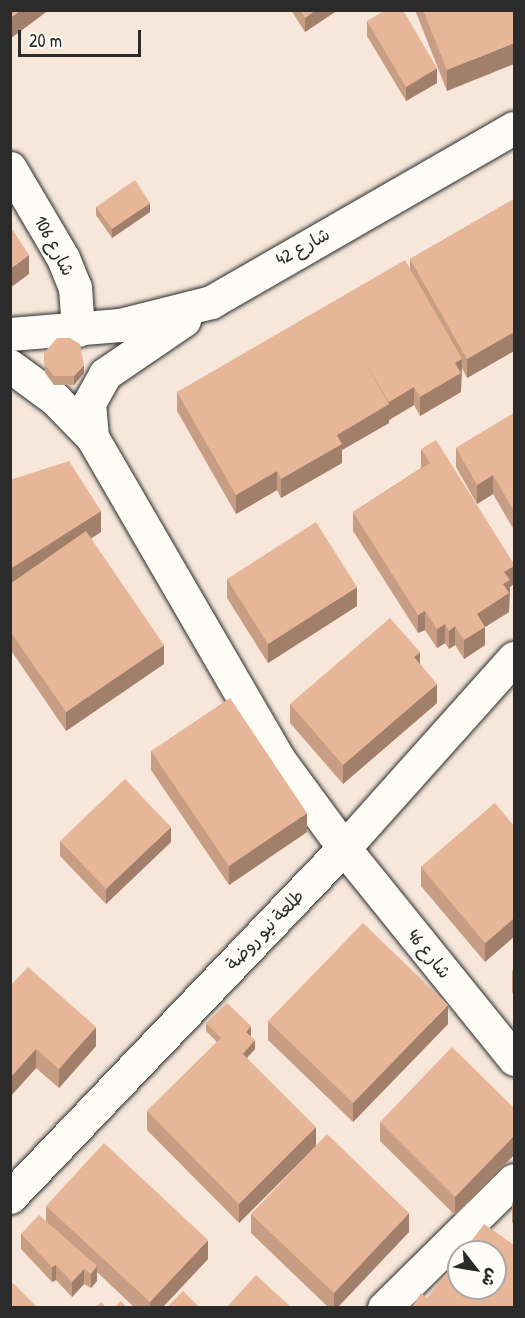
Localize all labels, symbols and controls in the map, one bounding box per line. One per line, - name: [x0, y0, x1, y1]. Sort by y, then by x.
- scale bar: [21, 18, 144, 56]
- text: 20 m: [29, 28, 62, 53]
- street label: شارع 106: [29, 212, 79, 280]
- street label: شارع 42: [272, 223, 334, 271]
- street label: طلعة نيو روضة: [221, 885, 309, 975]
- street label: شارع 46: [403, 925, 455, 983]
- north arrow: [447, 1240, 507, 1300]
- text: ش: [477, 1265, 505, 1291]

